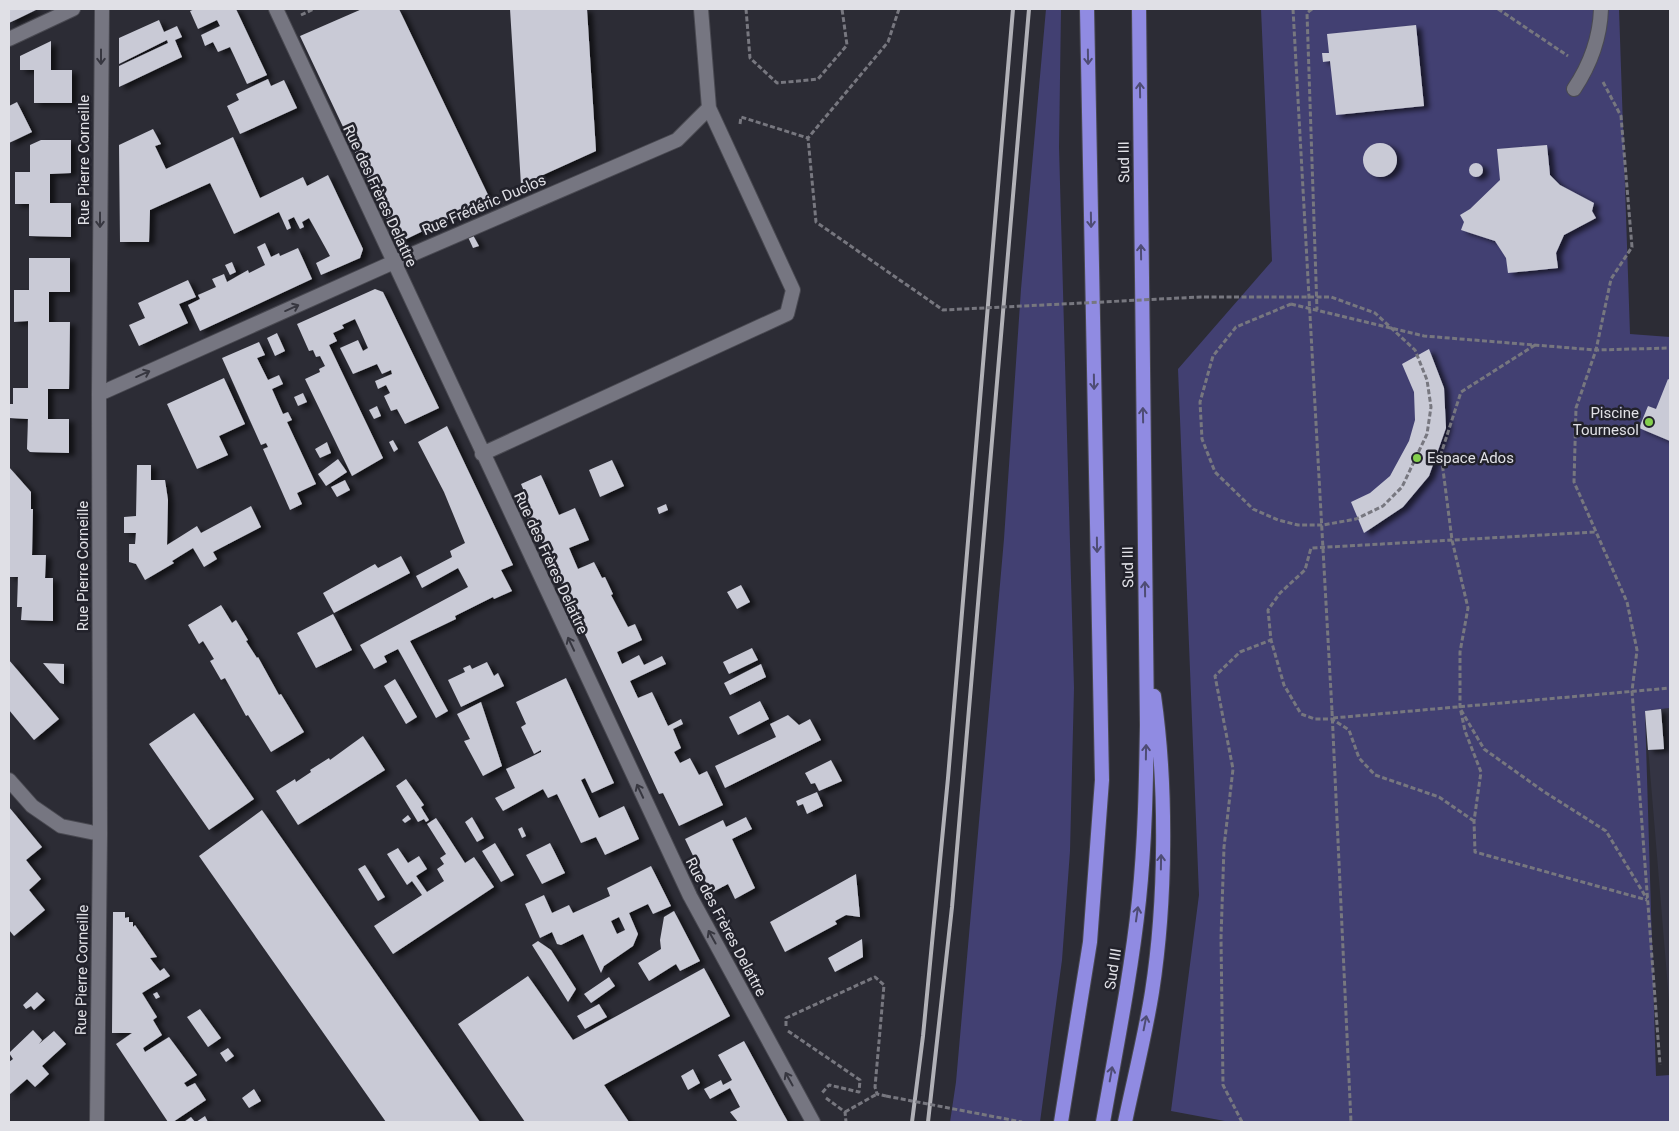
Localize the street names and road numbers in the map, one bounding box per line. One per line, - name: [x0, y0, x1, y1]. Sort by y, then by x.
- street label: Rue Pierre Corneille: [75, 95, 93, 225]
- street label: Rue des Frères Delattre: [339, 122, 421, 270]
- street label: Sud III: [1115, 141, 1133, 183]
- street label: Rue Frédéric Duclos: [419, 171, 549, 239]
- street label: Rue des Frères Delattre: [510, 489, 592, 637]
- street label: Rue Pierre Corneille: [74, 501, 92, 631]
- street label: Sud III: [1119, 546, 1137, 588]
- street label: Rue des Frères Delattre: [682, 854, 770, 1000]
- street label: Rue Pierre Corneille: [72, 905, 92, 1035]
- street label: Sud III: [1101, 947, 1125, 991]

